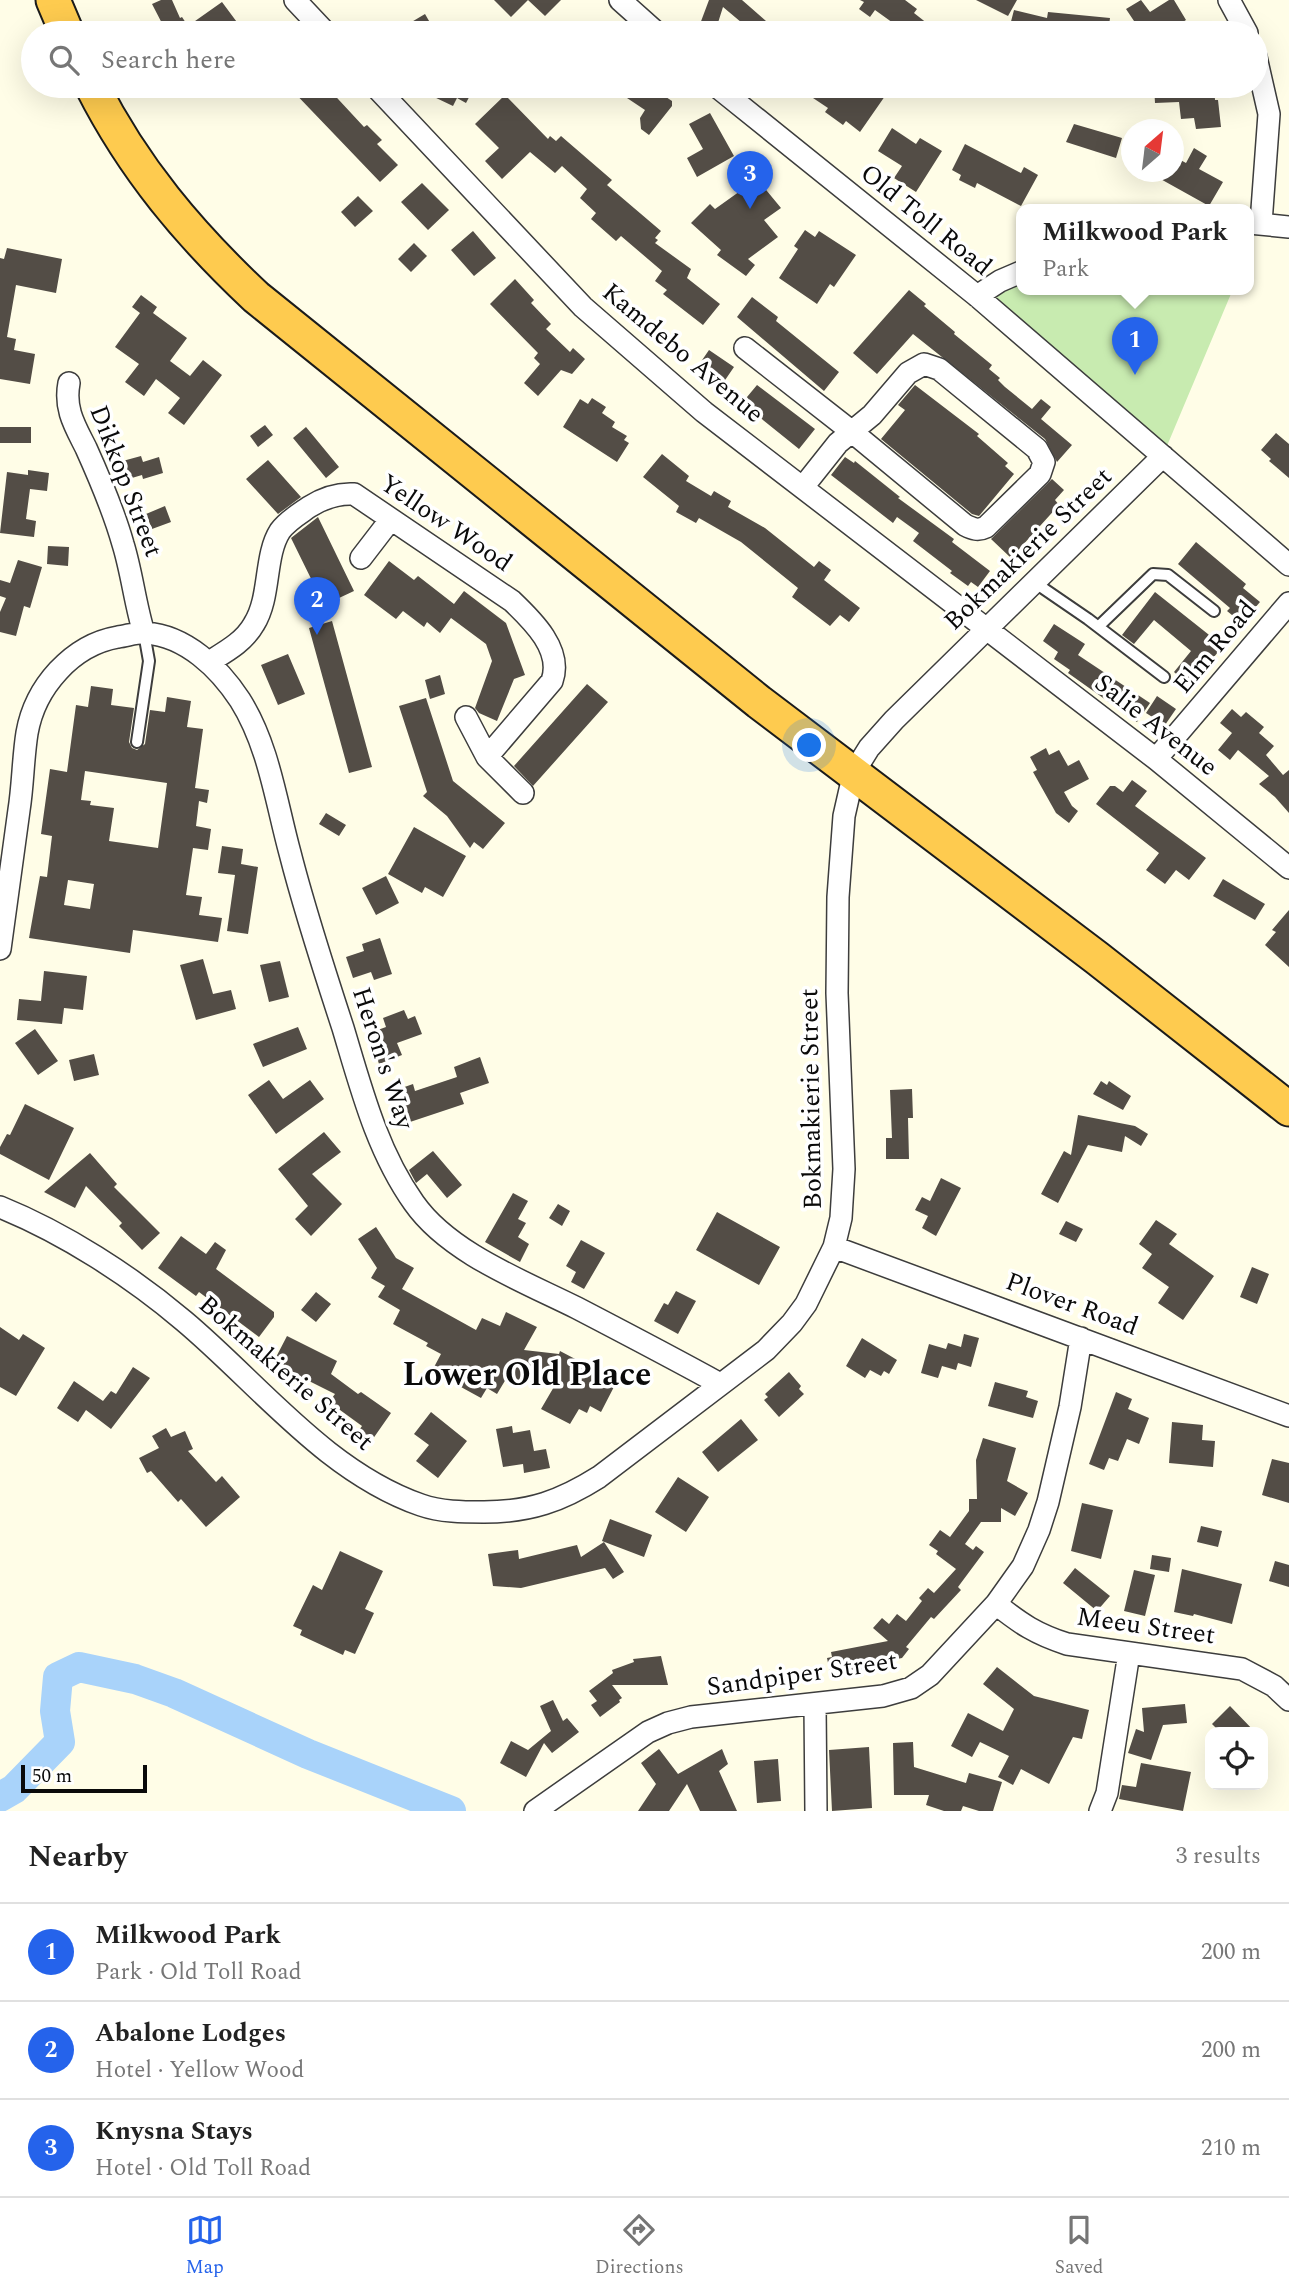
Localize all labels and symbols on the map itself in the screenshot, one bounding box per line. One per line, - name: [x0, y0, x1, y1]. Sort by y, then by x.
- north arrow: [1121, 119, 1184, 182]
- pin: 3: [727, 151, 773, 209]
- street label: Old Toll Road: [851, 154, 1001, 286]
- street label: Kamdebo Avenue: [593, 273, 773, 433]
- pin: 1: [1112, 317, 1158, 375]
- street label: Dikkop Street: [79, 399, 173, 563]
- street label: Bokmakierie Street: [935, 458, 1121, 640]
- street label: Yellow Wood: [372, 464, 520, 582]
- pin: 2: [294, 577, 340, 635]
- street label: Elm Road: [1164, 591, 1266, 703]
- street label: Salie Avenue: [1086, 664, 1226, 786]
- your location: [792, 728, 826, 762]
- street label: Heron's Way: [341, 982, 425, 1136]
- street label: Bokmakierie Street: [789, 988, 833, 1210]
- street label: Plover Road: [1000, 1261, 1144, 1347]
- street label: Bokmakierie Street: [189, 1285, 383, 1461]
- district label: Lower Old Place: [403, 1350, 651, 1400]
- street label: Meeu Street: [1074, 1596, 1218, 1656]
- street label: Sandpiper Street: [704, 1641, 900, 1707]
- scale bar: [21, 1762, 147, 1794]

